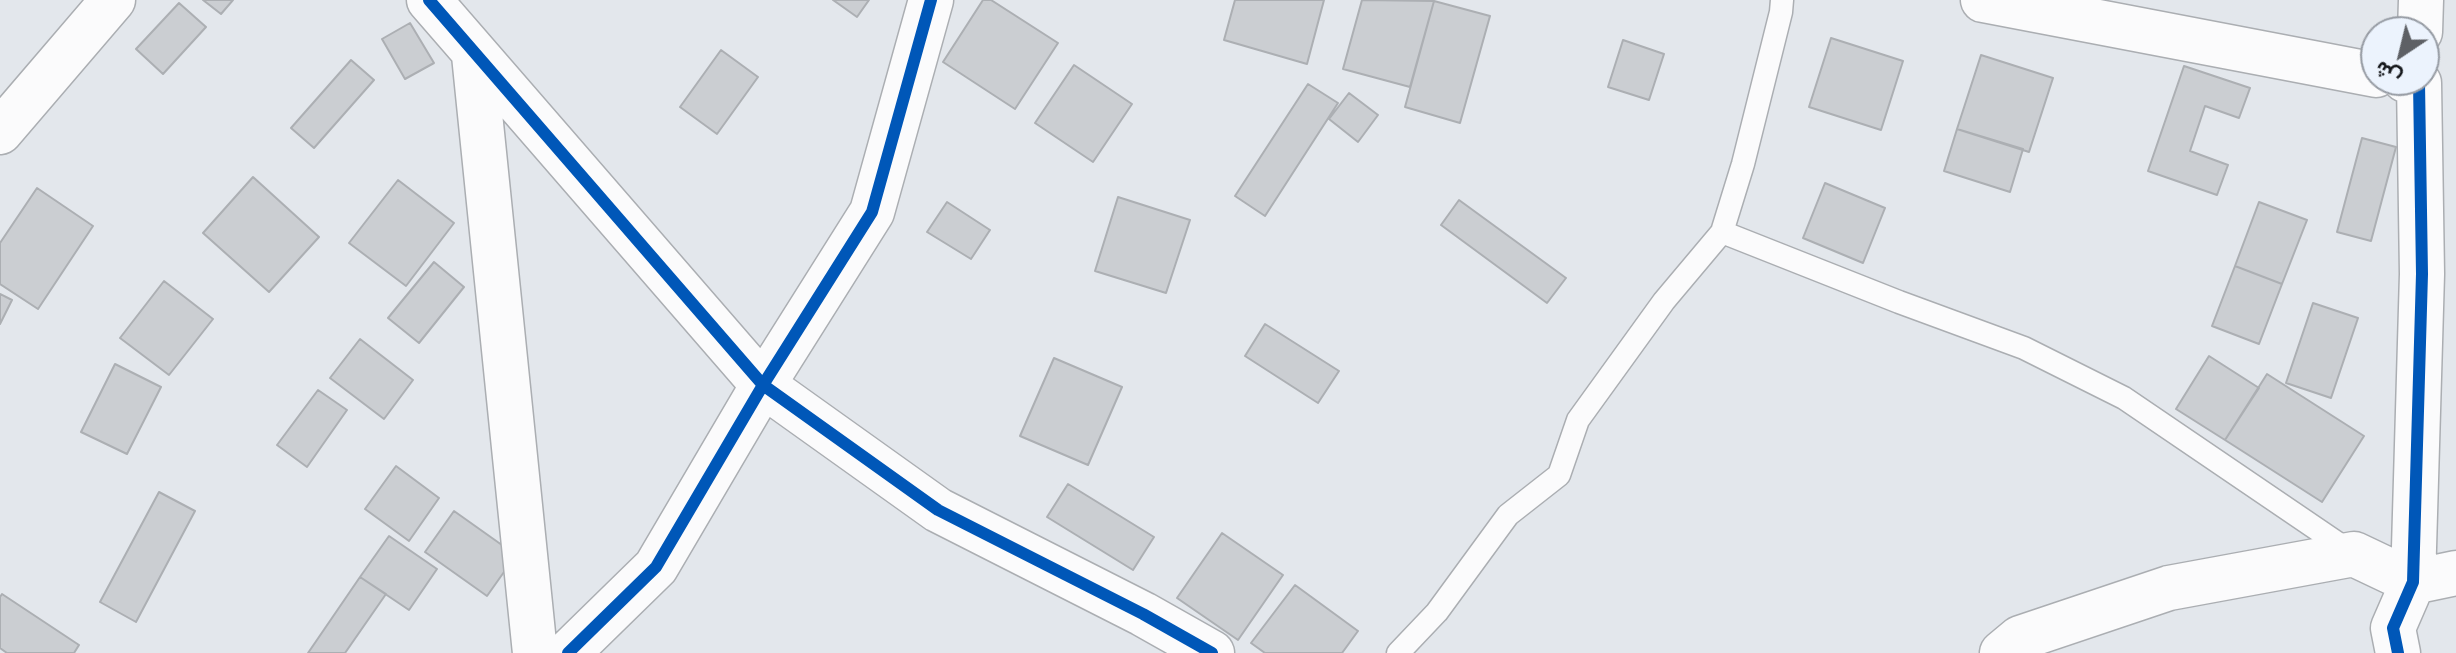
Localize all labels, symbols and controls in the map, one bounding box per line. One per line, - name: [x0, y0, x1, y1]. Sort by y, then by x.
- north arrow: [2360, 16, 2440, 96]
- text: ش: [2367, 53, 2407, 95]

